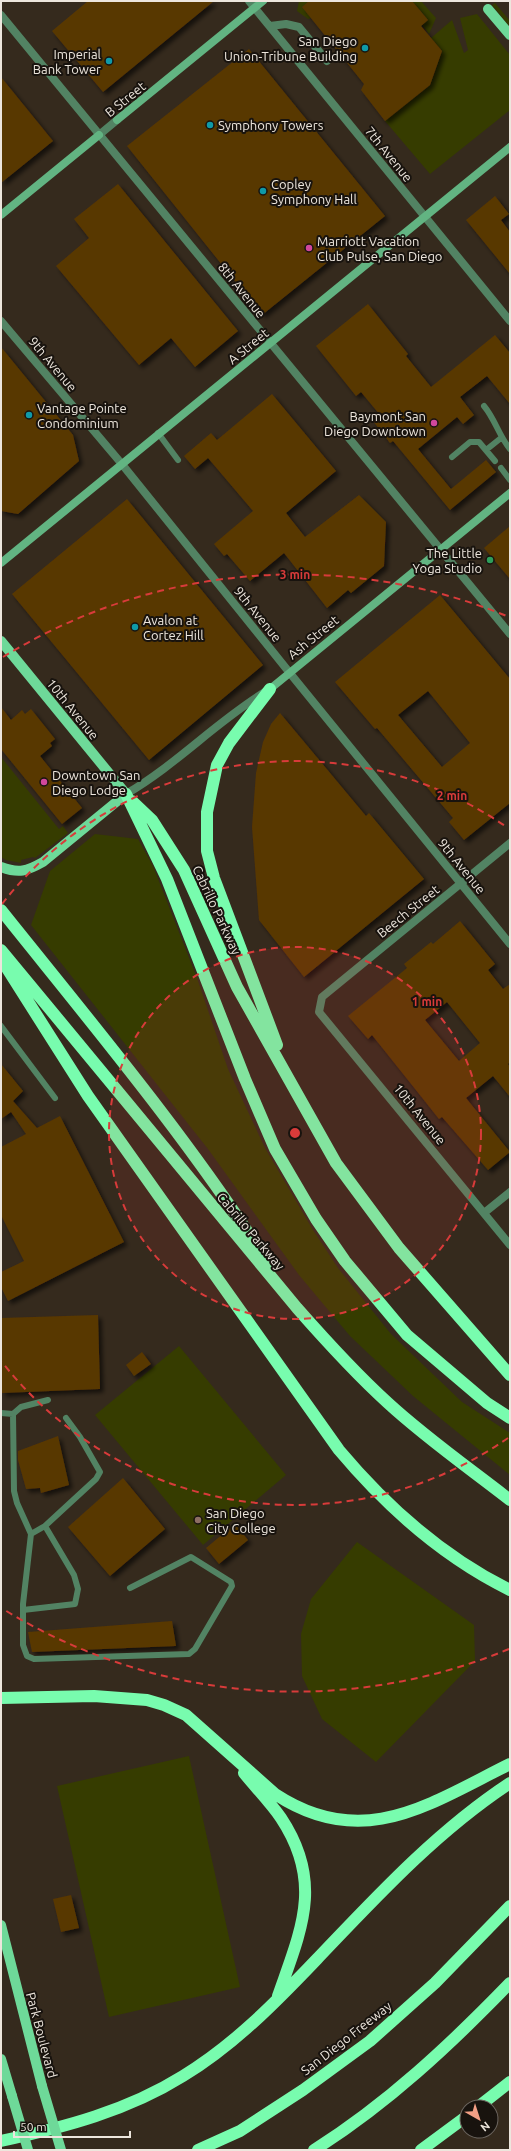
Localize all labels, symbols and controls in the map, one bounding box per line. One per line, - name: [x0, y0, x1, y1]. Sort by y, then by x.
- place label: San Diego Union-Tribune Building: [224, 34, 357, 63]
- marker: San Diego Union-Tribune Building: [360, 43, 370, 53]
- place label: Imperial Bank Tower: [33, 47, 102, 76]
- marker: Imperial Bank Tower: [104, 56, 114, 66]
- street label: B Street: [102, 79, 148, 119]
- place label: Symphony Towers: [218, 118, 324, 132]
- marker: Symphony Towers: [205, 120, 215, 130]
- street label: 7th Avenue: [363, 124, 415, 184]
- place label: Copley Symphony Hall: [271, 177, 357, 206]
- marker: Copley Symphony Hall: [258, 186, 268, 196]
- place label: Marriott Vacation Club Pulse, San Diego: [317, 234, 442, 264]
- marker: Marriott Vacation Club Pulse, San Diego: [304, 243, 314, 253]
- street label: 8th Avenue: [216, 260, 268, 320]
- street label: A Street: [225, 326, 271, 366]
- street label: 9th Avenue: [26, 334, 80, 394]
- place label: Vantage Pointe Condominium: [37, 401, 127, 430]
- place label: Baymont San Diego Downtown: [324, 409, 426, 438]
- marker: Vantage Pointe Condominium: [24, 410, 34, 420]
- marker: Baymont San Diego Downtown: [429, 418, 439, 428]
- place label: The Little Yoga Studio: [413, 546, 482, 575]
- marker: The Little Yoga Studio: [485, 555, 495, 565]
- text: 3 min: [280, 568, 310, 581]
- street label: 9th Avenue: [232, 584, 284, 644]
- street label: Ash Street: [285, 612, 341, 662]
- place label: Avalon at Cortez Hill: [143, 613, 204, 642]
- marker: Avalon at Cortez Hill: [130, 622, 140, 632]
- street label: 10th Avenue: [44, 676, 102, 742]
- place label: Downtown San Diego Lodge: [52, 768, 140, 797]
- marker: Downtown San Diego Lodge: [39, 777, 49, 787]
- text: 2 min: [437, 789, 467, 802]
- street label: 9th Avenue: [436, 836, 488, 896]
- street label: Cabrillo Parkway: [190, 863, 244, 957]
- street label: Beech Street: [374, 882, 442, 940]
- text: 1 min: [412, 995, 442, 1008]
- street label: 10th Avenue: [391, 1081, 449, 1147]
- centre of rings: [288, 1126, 302, 1140]
- street label: Cabrillo Parkway: [215, 1189, 287, 1273]
- place label: San Diego City College: [206, 1506, 276, 1535]
- marker: San Diego City College: [193, 1515, 203, 1525]
- street label: Park Boulevard: [24, 1991, 60, 2079]
- street label: San Diego Freeway: [298, 1999, 394, 2077]
- north arrow: [459, 2099, 499, 2139]
- scale bar: [14, 2113, 130, 2139]
- text: 50 m: [20, 2120, 47, 2133]
- text: N: [478, 2120, 492, 2134]

